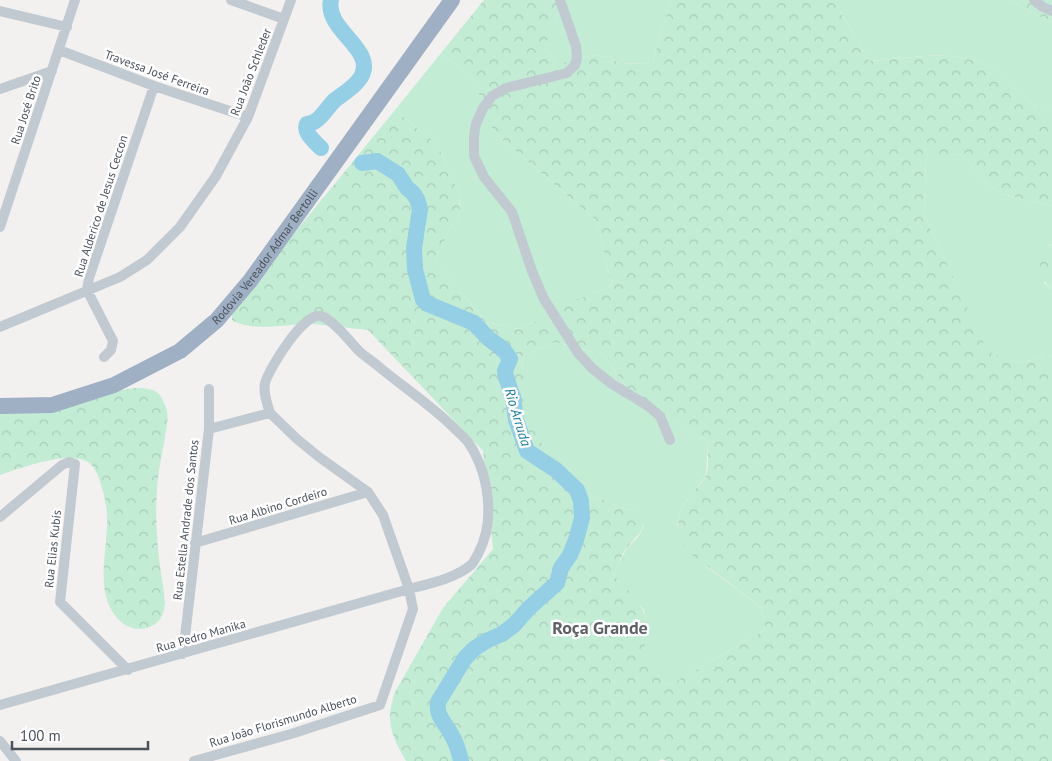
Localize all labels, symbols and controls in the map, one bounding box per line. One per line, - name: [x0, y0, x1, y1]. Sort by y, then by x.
- street label: Rua João Schleder: [227, 26, 274, 118]
- street label: Travessa José Ferreira: [103, 47, 212, 98]
- street label: Rua José Brito: [7, 73, 44, 146]
- street label: Rua Alderico de Jesus Ceccon: [70, 133, 131, 279]
- street label: Rodovia Vereador Admar Bertolli: [209, 186, 321, 328]
- water label: Rio Arruda: [501, 386, 535, 448]
- street label: Rua Estella Andrade dos Santos: [170, 439, 201, 601]
- street label: Rua Albino Cordeiro: [227, 483, 329, 528]
- street label: Rua Elias Kubis: [41, 509, 64, 589]
- street label: Rua Pedro Manika: [155, 616, 247, 655]
- district label: Roça Grande: [552, 616, 648, 639]
- street label: Rua João Florismundo Alberto: [207, 691, 358, 750]
- scale bar: [12, 718, 149, 750]
- text: 100 m: [20, 726, 61, 745]

